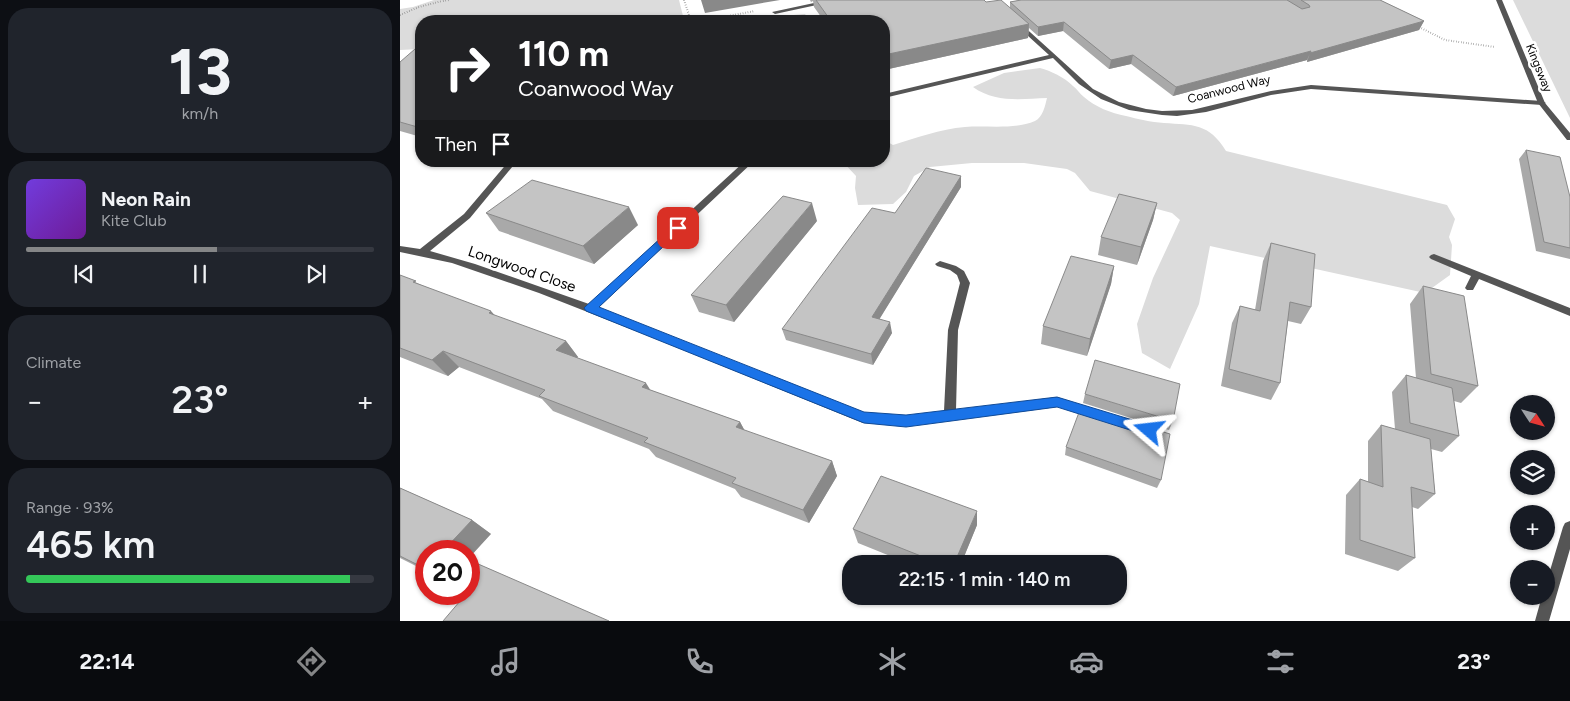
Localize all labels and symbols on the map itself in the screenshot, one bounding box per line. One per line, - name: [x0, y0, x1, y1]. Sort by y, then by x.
- street label: Kingsway: [1523, 42, 1555, 95]
- street label: Coanwood Way: [1186, 72, 1273, 106]
- pin: [657, 207, 699, 249]
- street label: Longwood Close: [466, 242, 578, 296]
- north arrow: [1510, 395, 1555, 440]
- position arrow: [1122, 403, 1174, 455]
- speed limit sign: 20: [415, 540, 480, 605]

